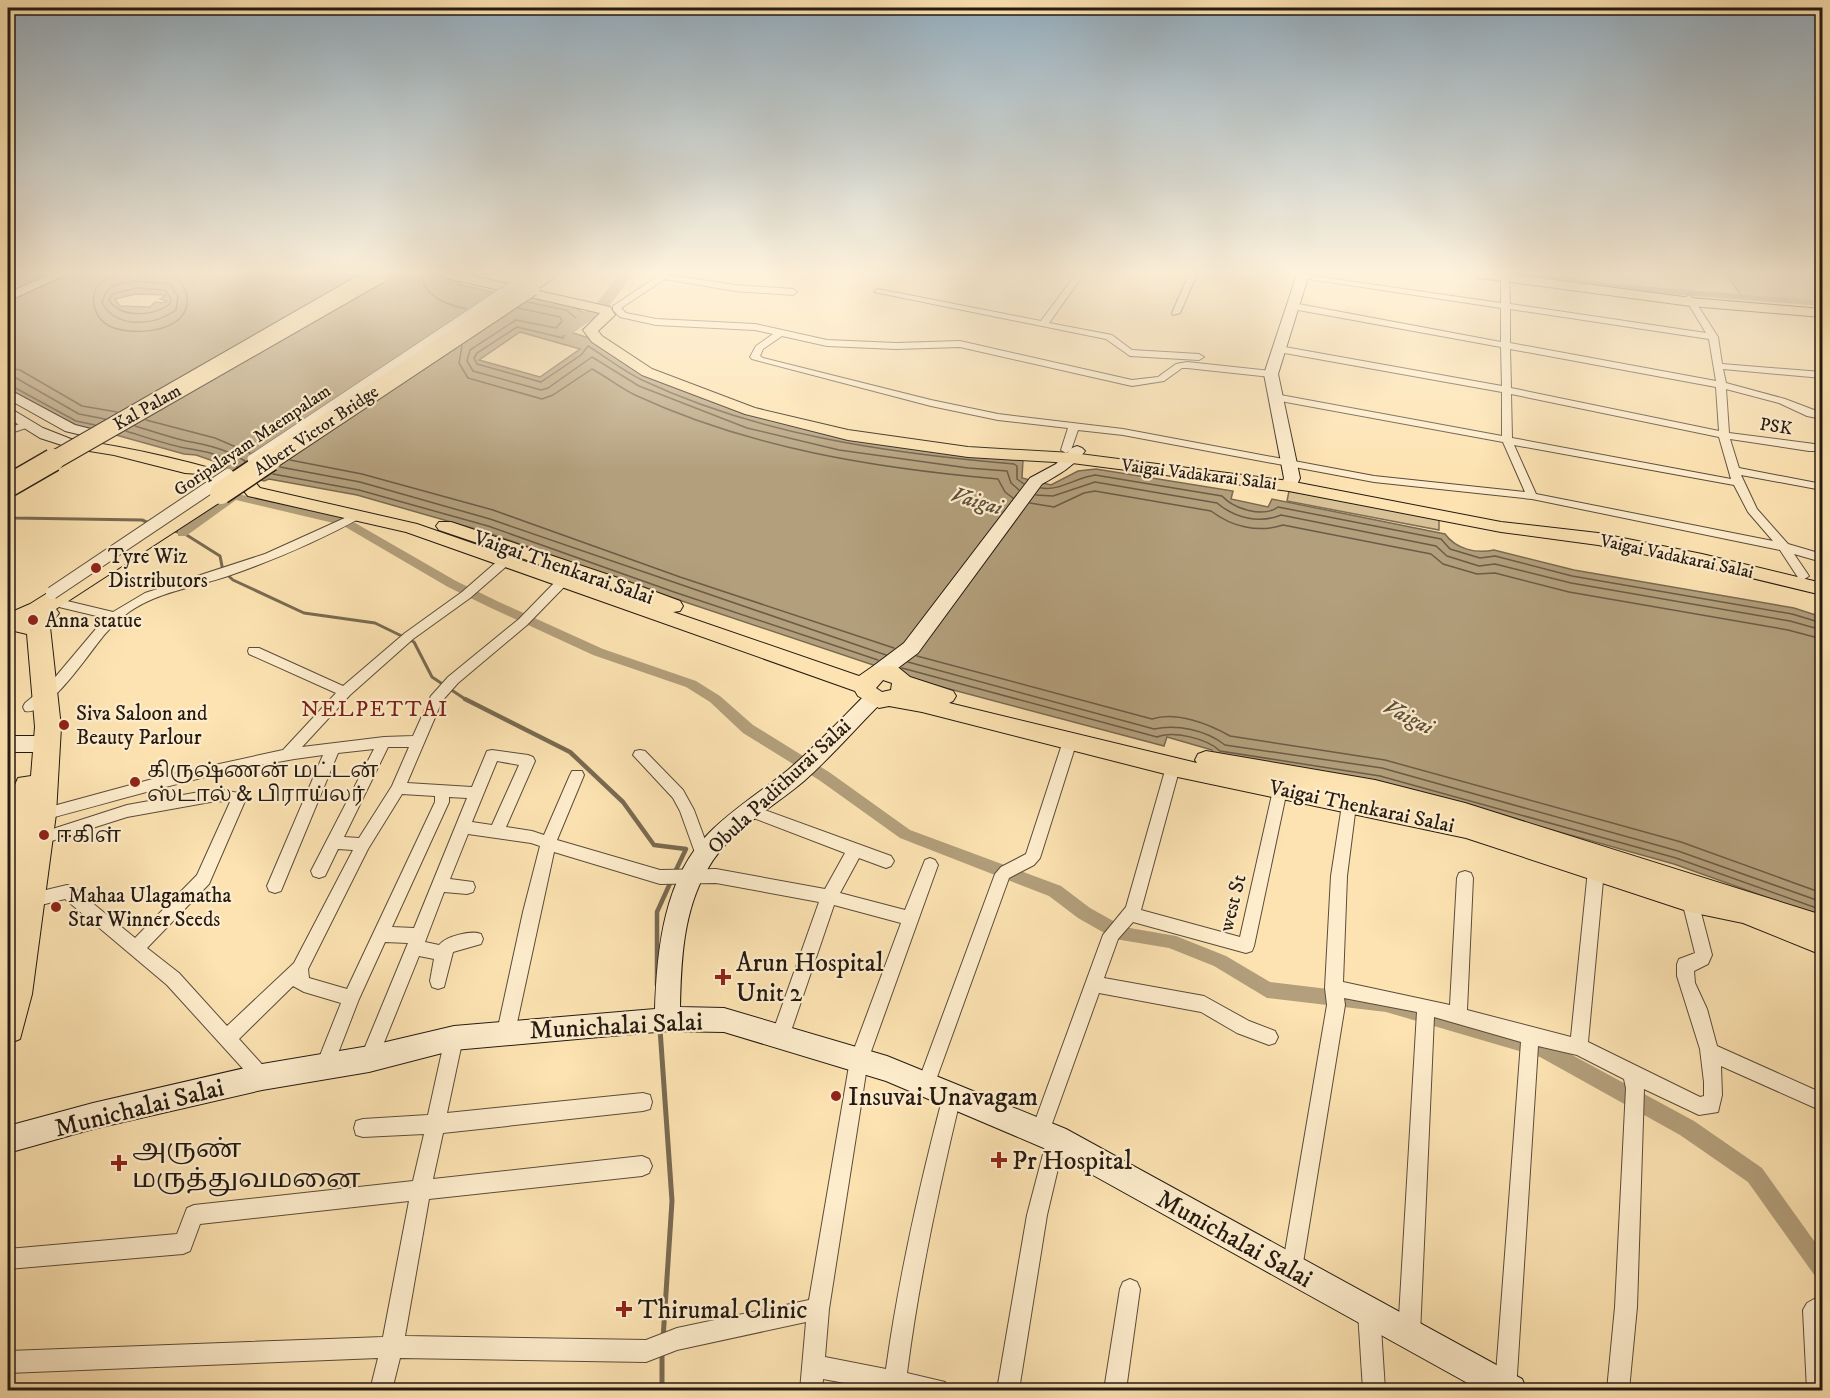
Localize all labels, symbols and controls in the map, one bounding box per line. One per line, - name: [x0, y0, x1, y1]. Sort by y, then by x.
- street label: Kal Palam: [110, 380, 185, 436]
- street label: Goripalayam Maempalam: [170, 380, 335, 501]
- street label: Albert Victor Bridge: [250, 381, 383, 481]
- street label: PSK: [1758, 414, 1794, 440]
- street label: Vaigai Vadakarai Salai: [1119, 454, 1278, 495]
- water label: Vaigai: [948, 481, 1007, 522]
- street label: Vaigai Thenkarai Salai: [469, 525, 657, 611]
- street label: Vaigai Vadakarai Salai: [1597, 530, 1755, 584]
- place label: Tyre Wiz Distributors: [108, 544, 208, 594]
- marker: Tyre Wiz Distributors: [89, 561, 103, 575]
- place label: Anna statue: [45, 608, 142, 634]
- marker: Anna statue: [26, 613, 40, 627]
- water label: Vaigai: [1379, 693, 1439, 742]
- district label: NELPETTAI: [301, 696, 449, 723]
- place label: Siva Saloon and Beauty Parlour: [76, 701, 208, 751]
- street label: Obula Padithurai Salai: [703, 714, 857, 860]
- marker: Siva Saloon and Beauty Parlour: [57, 718, 71, 732]
- place label: கிருஷ்ணன் மட்டன் ஸ்டால் & பிராய்லர்: [147, 758, 378, 808]
- street label: Vaigai Thenkarai Salai: [1266, 774, 1457, 839]
- marker: கிருஷ்ணன் மட்டன் ஸ்டால் & பிராய்லர்: [128, 775, 142, 789]
- place label: ஈகிள்: [56, 823, 122, 849]
- marker: ஈகிள்: [37, 828, 51, 842]
- street label: west St: [1213, 872, 1253, 936]
- place label: Mahaa Ulagamatha Star Winner Seeds: [68, 883, 232, 933]
- marker: Mahaa Ulagamatha Star Winner Seeds: [49, 900, 63, 914]
- place label: Arun Hospital Unit 2: [736, 947, 884, 1010]
- marker: Arun Hospital Unit 2: [714, 968, 732, 986]
- street label: Munichalai Salai: [529, 1005, 704, 1048]
- street label: Munichalai Salai: [51, 1071, 228, 1145]
- place label: Insuvai Unavagam: [848, 1081, 1038, 1114]
- marker: Insuvai Unavagam: [829, 1089, 843, 1103]
- place label: அருண் மருத்துவமனை: [132, 1133, 361, 1197]
- place label: Pr Hospital: [1012, 1145, 1132, 1178]
- marker: Pr Hospital: [990, 1151, 1008, 1169]
- marker: அருண் மருத்துவமனை: [110, 1154, 128, 1172]
- street label: Munichalai Salai: [1150, 1183, 1318, 1296]
- place label: Thirumal Clinic: [638, 1294, 808, 1327]
- marker: Thirumal Clinic: [615, 1300, 633, 1318]

